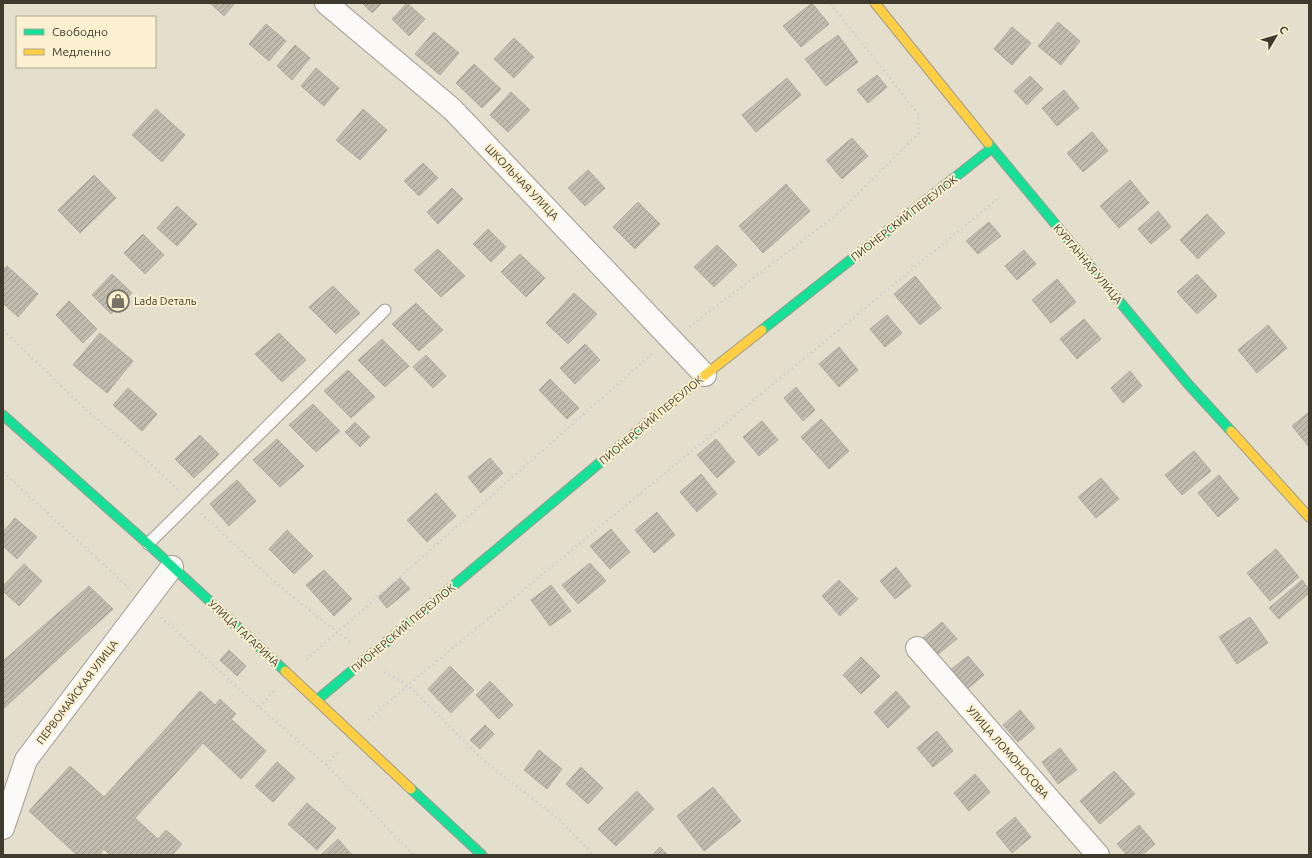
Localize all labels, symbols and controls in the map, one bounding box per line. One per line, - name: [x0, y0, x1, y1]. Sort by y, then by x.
- legend: [16, 16, 156, 68]
- north arrow: [1256, 16, 1296, 56]
- text: С: [1277, 23, 1291, 36]
- text: Свободно: [52, 25, 108, 38]
- text: Медленно: [52, 45, 111, 58]
- street label: ШКОЛЬНАЯ УЛИЦА: [483, 142, 562, 223]
- street label: ПИОНЕРСКИЙ ПЕРЕУЛОК: [849, 173, 960, 263]
- street label: КУРГАННАЯ УЛИЦА: [1051, 222, 1125, 307]
- shop icon: Lada Dеталь: [105, 288, 131, 314]
- place label: Lada Dеталь: [134, 295, 197, 307]
- street label: ПИОНЕРСКИЙ ПЕРЕУЛОК: [597, 373, 705, 467]
- street label: ПИОНЕРСКИЙ ПЕРЕУЛОК: [349, 581, 457, 675]
- street label: УЛИЦА ГАГАРИНА: [206, 597, 282, 669]
- street label: ПЕРВОМАЙСКАЯ УЛИЦА: [34, 637, 121, 746]
- street label: УЛИЦА ЛОМОНОСОВА: [965, 703, 1052, 801]

